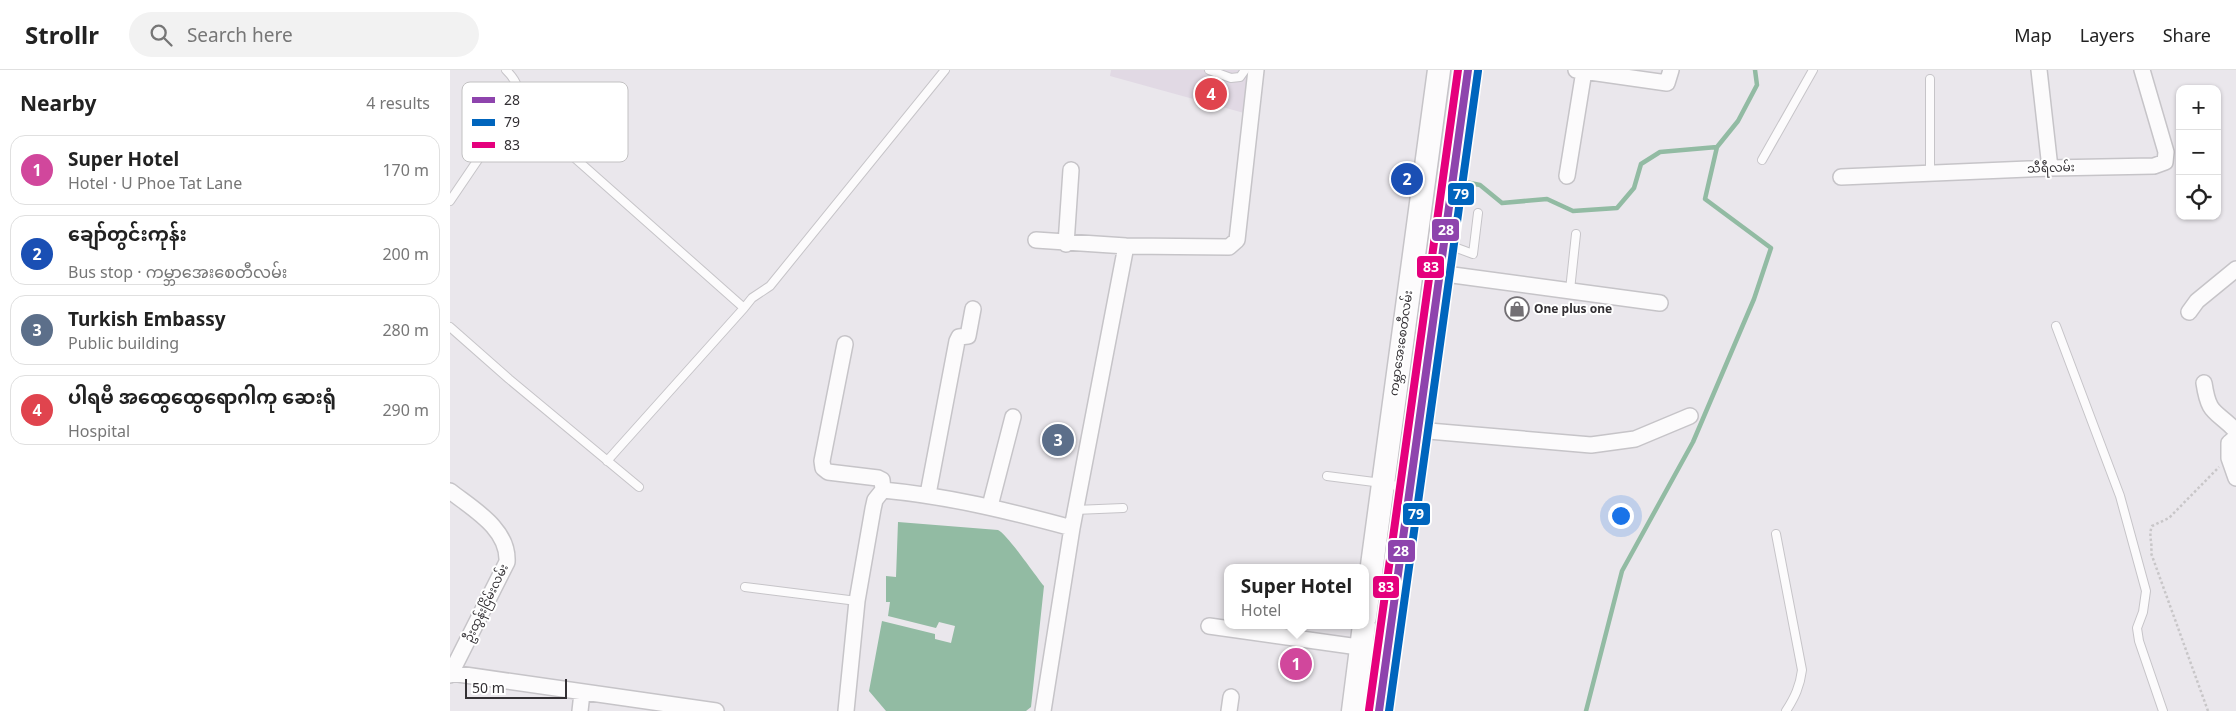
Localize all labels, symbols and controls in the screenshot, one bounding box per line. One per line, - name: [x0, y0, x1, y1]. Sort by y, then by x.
- search box: [129, 12, 479, 57]
- text: Strollr: [25, 18, 99, 51]
- icon: search: [147, 21, 175, 49]
- text: Search here: [187, 22, 293, 48]
- text: Map: [2014, 23, 2052, 47]
- text: Layers: [2080, 23, 2135, 47]
- text: Share: [2163, 23, 2211, 47]
- pin: 4: [1195, 75, 1227, 113]
- legend: [462, 82, 628, 162]
- map controls: [2176, 85, 2221, 220]
- button: +: [2176, 85, 2221, 130]
- text: Nearby: [20, 89, 96, 117]
- text: 28: [504, 90, 520, 109]
- text: 4 results: [366, 92, 430, 114]
- text: 79: [504, 112, 520, 131]
- button: −: [2176, 130, 2221, 175]
- text: 83: [504, 135, 520, 154]
- text: Super Hotel: [68, 146, 179, 172]
- street label: သီရီလမ်း: [2027, 158, 2075, 179]
- text: 1: [32, 159, 42, 181]
- text: 170 m: [382, 159, 429, 181]
- pin: 2: [1391, 160, 1423, 198]
- text: Hotel · U Phoe Tat Lane: [68, 172, 242, 194]
- button: locate: [2176, 175, 2221, 220]
- line badge: 79: [1447, 182, 1475, 206]
- text: 79: [1453, 184, 1469, 203]
- line badge: 28: [1431, 218, 1460, 242]
- text: 28: [1438, 220, 1454, 239]
- text: ချော်တွင်းကုန်း: [68, 221, 187, 247]
- text: 2: [32, 243, 42, 265]
- text: 200 m: [382, 243, 429, 265]
- line badge: 83: [1416, 255, 1445, 279]
- text: 83: [1423, 257, 1439, 276]
- text: Bus stop · ကမ္ဘာအေးစေတီလမ်း: [68, 261, 287, 283]
- street label: ကမ္ဘာအေးစေတီလမ်း: [1385, 289, 1418, 397]
- shop icon: One plus one: [1504, 296, 1530, 322]
- place label: One plus one: [1534, 300, 1612, 317]
- text: Turkish Embassy: [68, 306, 226, 332]
- text: 3: [32, 319, 42, 341]
- text: 280 m: [382, 319, 429, 341]
- text: Public building: [68, 332, 179, 354]
- text: ပါရမီ အထွေထွေရောဂါကု ဆေးရုံ: [68, 384, 336, 410]
- text: 4: [32, 399, 42, 421]
- text: 290 m: [382, 399, 429, 421]
- text: Hospital: [68, 420, 130, 442]
- pin: 3: [1042, 421, 1074, 459]
- line badge: 79: [1402, 502, 1431, 526]
- your location: [1608, 503, 1634, 529]
- text: 79: [1408, 504, 1424, 523]
- line badge: 28: [1387, 539, 1416, 563]
- text: 28: [1393, 541, 1409, 560]
- street label: ဦးထွန်းငြိမ်းလမ်း: [459, 561, 514, 646]
- popup: [1224, 564, 1369, 629]
- text: Super Hotel: [1241, 573, 1352, 599]
- line badge: 83: [1372, 575, 1400, 599]
- text: 83: [1378, 577, 1394, 596]
- text: Hotel: [1241, 599, 1281, 621]
- pin: 1: [1280, 645, 1312, 683]
- scale bar: [465, 676, 568, 699]
- text: 50 m: [472, 678, 505, 697]

